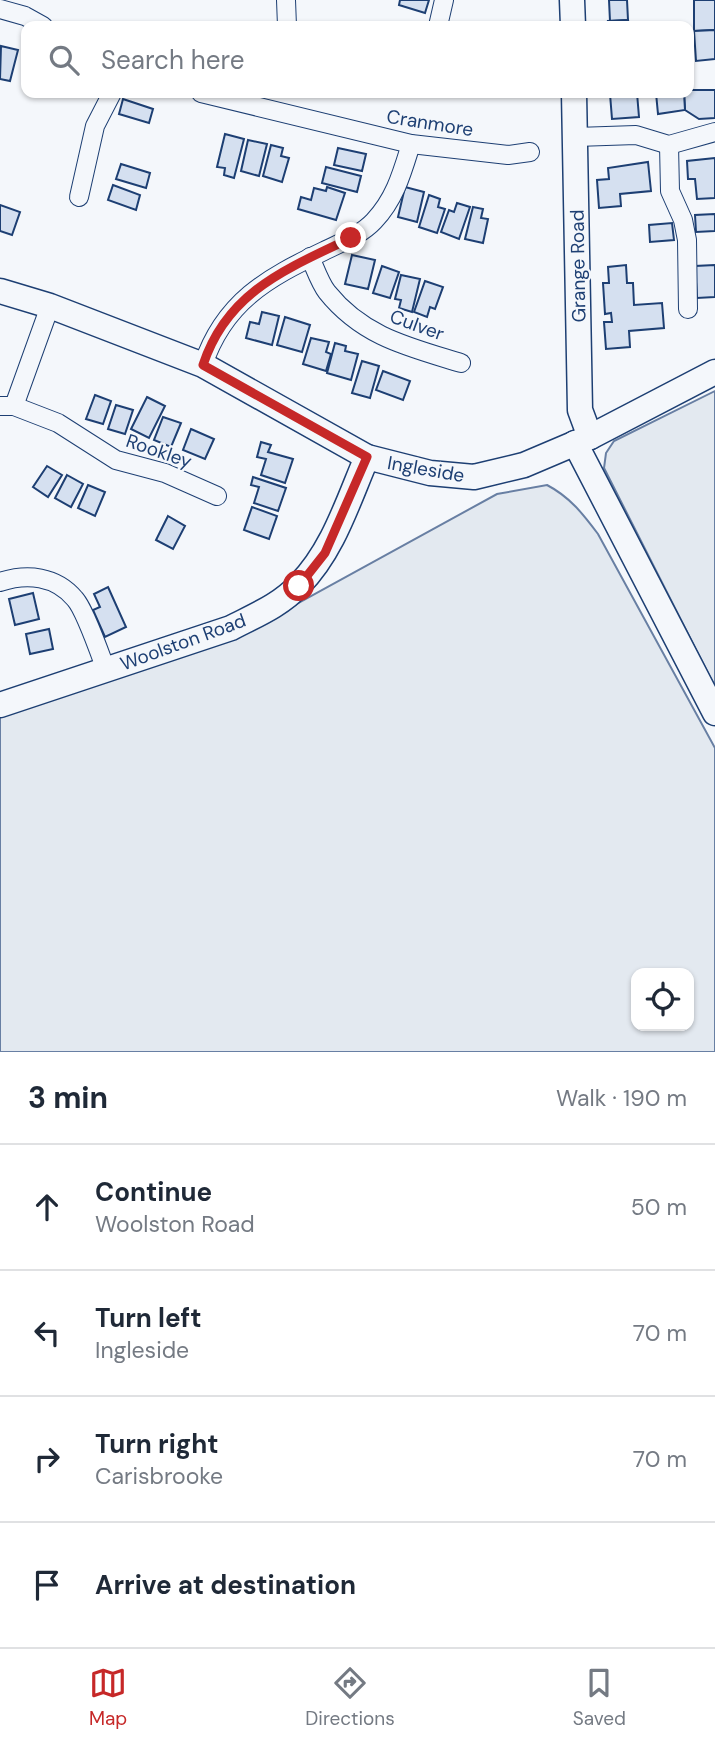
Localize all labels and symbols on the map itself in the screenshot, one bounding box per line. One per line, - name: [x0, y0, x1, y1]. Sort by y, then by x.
- street label: Cranmore: [385, 104, 475, 142]
- street label: Grange Road: [565, 209, 591, 323]
- route end: [335, 222, 366, 253]
- street label: Culver: [386, 304, 448, 346]
- street label: Rookley: [123, 428, 196, 474]
- street label: Ingleside: [386, 450, 466, 488]
- route start: [283, 570, 314, 601]
- street label: Woolston Road: [117, 608, 249, 676]

